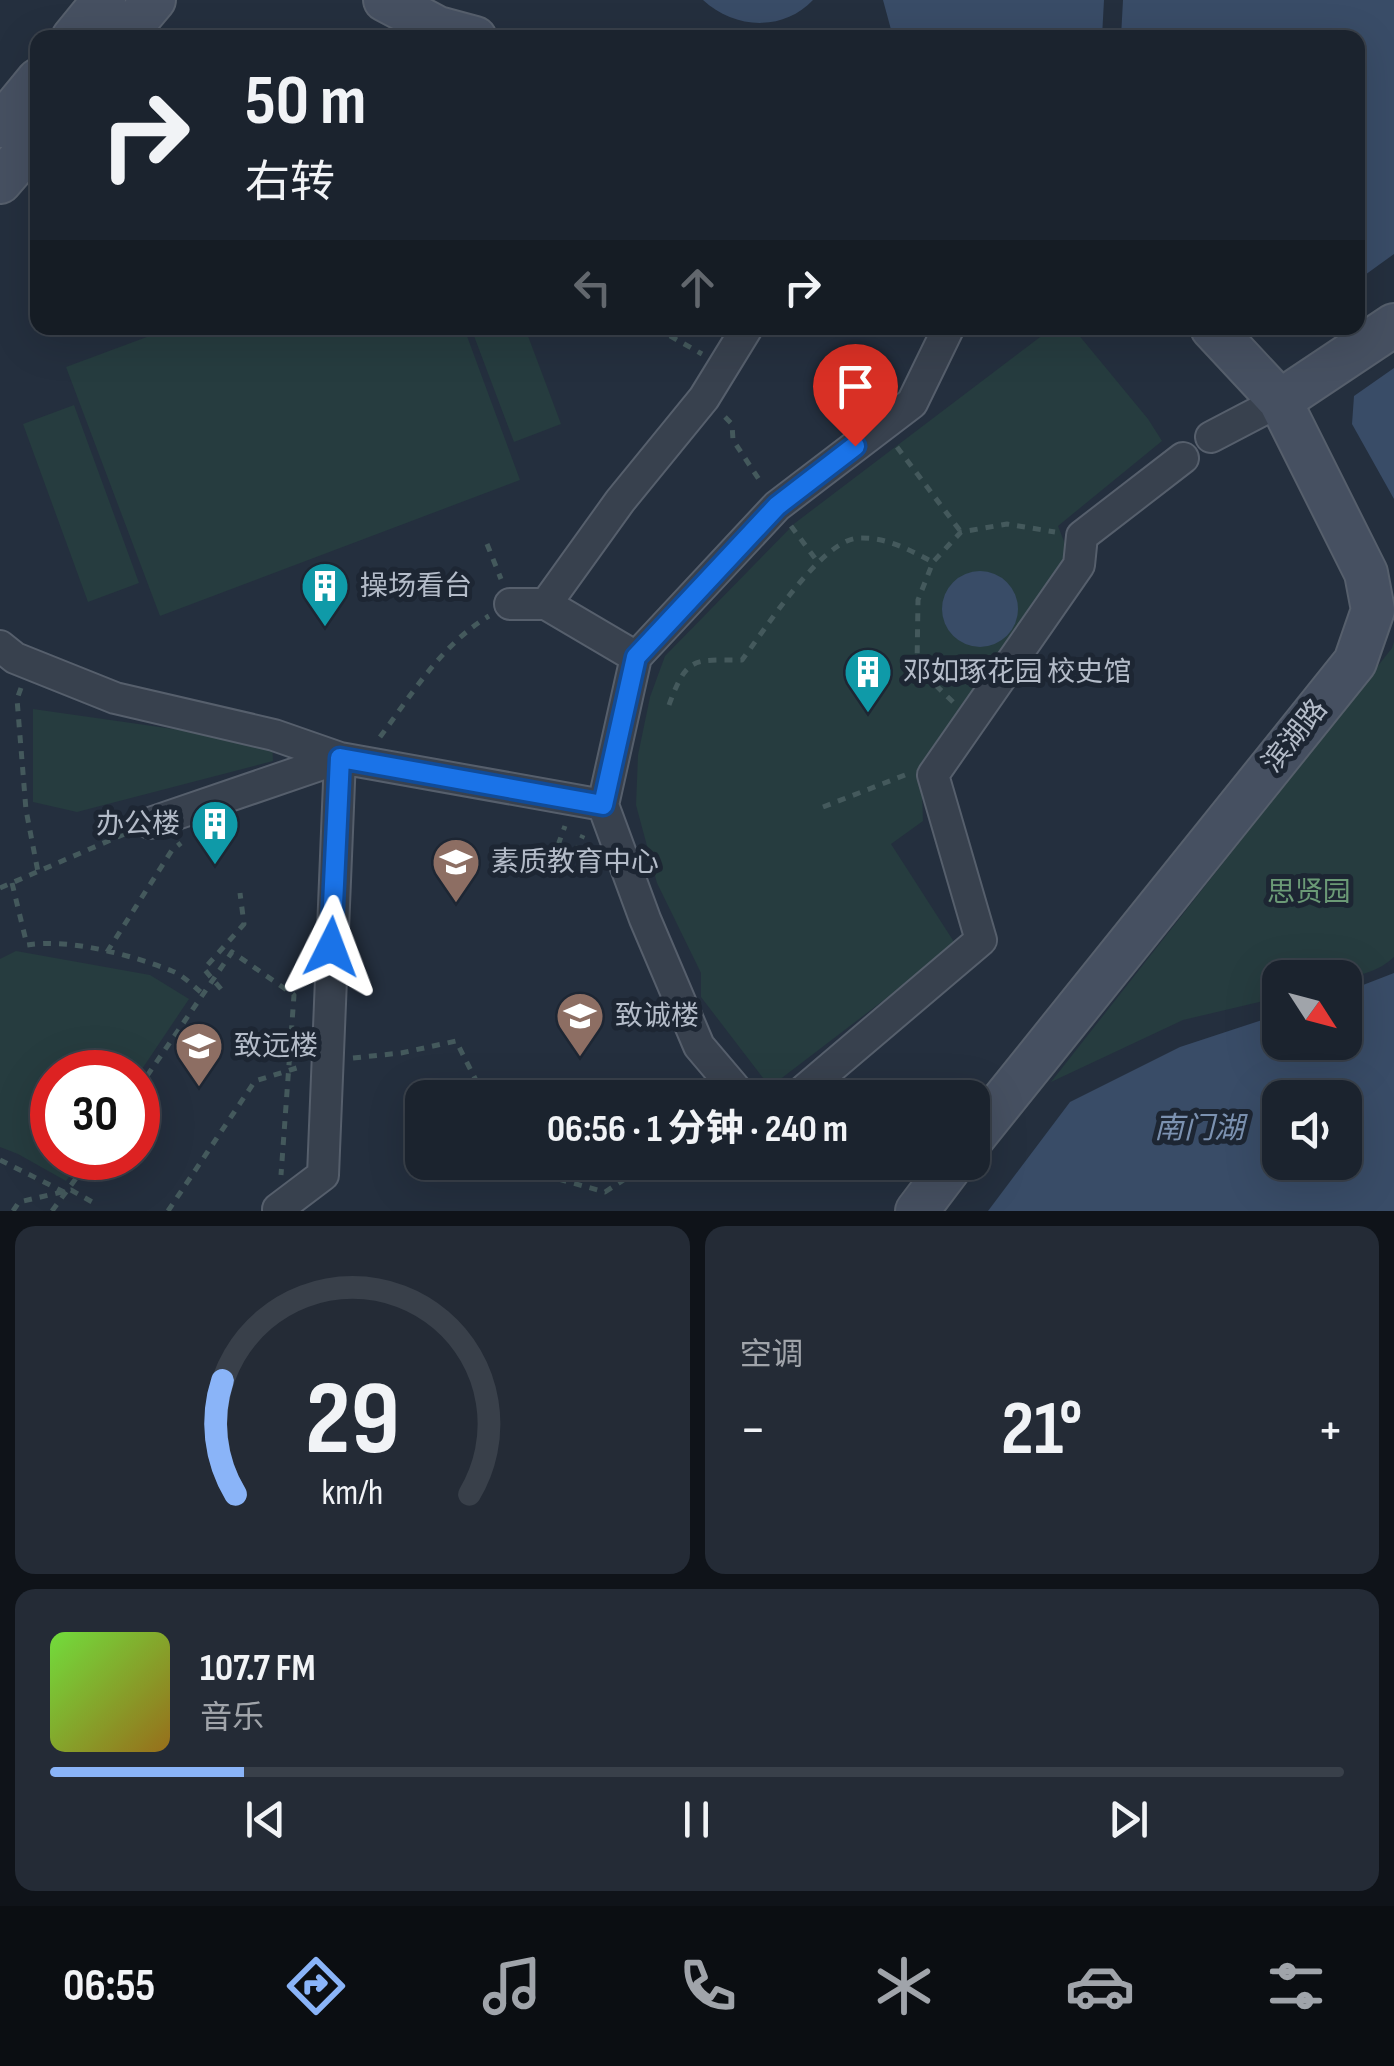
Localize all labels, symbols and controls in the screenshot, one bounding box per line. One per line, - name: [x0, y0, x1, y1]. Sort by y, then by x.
- text: 50 m: [245, 60, 366, 144]
- icon: right: [80, 70, 210, 200]
- text: 右转: [245, 156, 335, 211]
- icon: left: [565, 260, 620, 315]
- icon: ahead: [670, 260, 725, 315]
- icon: right: [775, 260, 830, 315]
- pin: [813, 344, 898, 447]
- icon: arrive: [828, 359, 883, 414]
- building icon: 操场看台: [299, 560, 351, 628]
- place label: 操场看台: [360, 570, 472, 603]
- building icon: 邓如琢花园 校史馆: [842, 646, 894, 714]
- place label: 邓如琢花园 校史馆: [903, 656, 1131, 689]
- street label: 滨湖路: [1256, 693, 1334, 779]
- building icon: 办公楼: [189, 798, 241, 866]
- place label: 办公楼: [96, 808, 180, 841]
- school or university icon: 素质教育中心: [430, 836, 482, 904]
- place label: 素质教育中心: [491, 846, 659, 879]
- park label: 思贤园: [1267, 876, 1351, 909]
- position arrow: [279, 895, 383, 999]
- north arrow: [1262, 960, 1362, 1060]
- map controls: [1262, 960, 1362, 1180]
- school or university icon: 致诚楼: [554, 990, 606, 1058]
- place label: 致诚楼: [615, 1000, 699, 1033]
- school or university icon: 致远楼: [173, 1020, 225, 1088]
- place label: 致远楼: [234, 1030, 318, 1063]
- speed limit sign: 30: [30, 1050, 160, 1180]
- button: sound: [1262, 1080, 1362, 1180]
- text: 06:56 · 1 分钟 · 240 m: [547, 1107, 848, 1152]
- water label: 南门湖: [1154, 1111, 1248, 1147]
- text: 空调: [740, 1336, 804, 1375]
- text: 29: [305, 1358, 400, 1483]
- text: 21°: [1001, 1385, 1082, 1476]
- text: −: [740, 1397, 766, 1464]
- text: +: [1317, 1397, 1344, 1464]
- text: km/h: [321, 1472, 383, 1515]
- text: 107.7 FM: [200, 1646, 316, 1691]
- text: 音乐: [200, 1699, 264, 1738]
- icon: previous: [238, 1792, 293, 1847]
- icon: pause: [669, 1792, 724, 1847]
- icon: next: [1101, 1792, 1156, 1847]
- icon: directions: [281, 1951, 351, 2021]
- icon: music: [477, 1951, 547, 2021]
- icon: phone: [673, 1951, 743, 2021]
- icon: climate: [869, 1951, 939, 2021]
- icon: car: [1065, 1951, 1135, 2021]
- icon: filters: [1261, 1951, 1331, 2021]
- text: 06:55: [63, 1959, 155, 2014]

